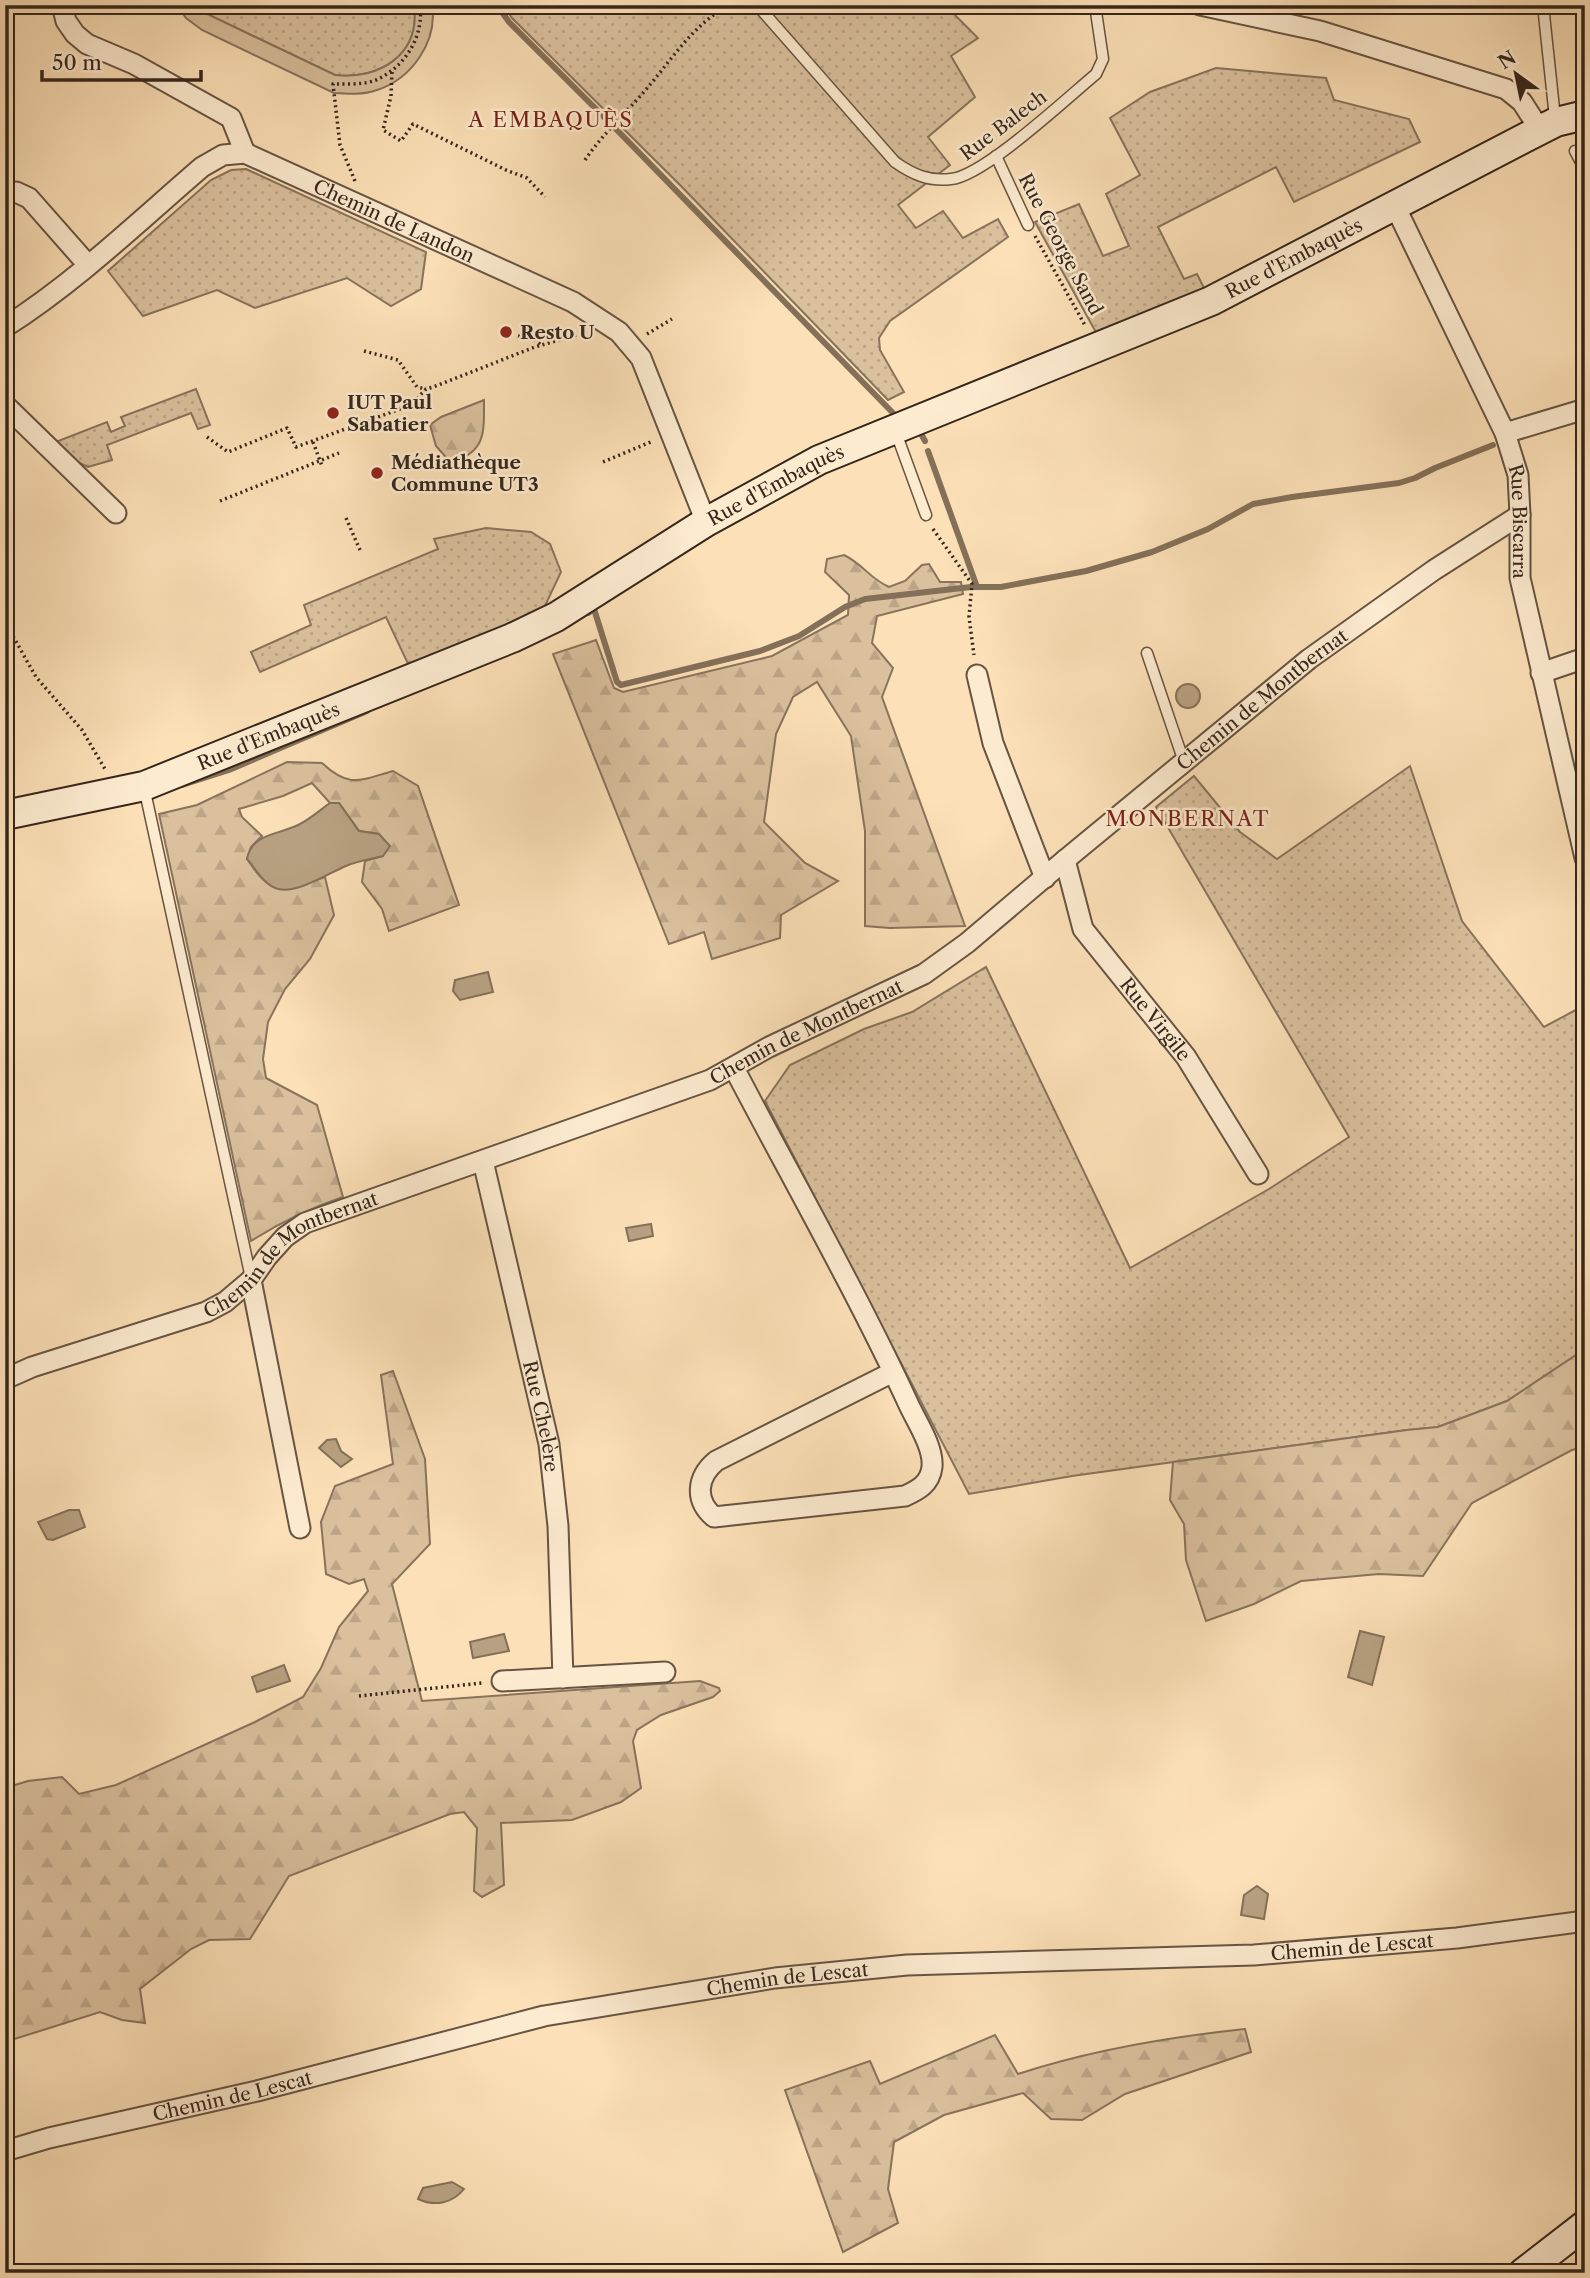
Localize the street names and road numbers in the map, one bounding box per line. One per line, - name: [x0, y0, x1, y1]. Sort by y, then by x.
- street label: Rue Balech: [955, 85, 1051, 166]
- street label: Rue George Sand: [1013, 169, 1108, 319]
- street label: Chemin de Landon: [310, 175, 478, 268]
- street label: Rue d'Embaquès: [1221, 213, 1366, 304]
- street label: Rue d'Embaquès: [704, 440, 848, 531]
- street label: Rue Biscarra: [1503, 461, 1531, 579]
- street label: Chemin de Montbernat: [1172, 624, 1352, 775]
- street label: Rue d'Embaquès: [194, 698, 343, 775]
- street label: Rue Virgile: [1115, 973, 1195, 1066]
- street label: Chemin de Montbernat: [706, 975, 907, 1090]
- street label: Chemin de Montbernat: [200, 1187, 381, 1323]
- street label: Rue Chelère: [518, 1359, 563, 1473]
- street label: Chemin de Lescat: [1270, 1929, 1435, 1966]
- street label: Chemin de Lescat: [705, 1958, 870, 2001]
- street label: Chemin de Lescat: [151, 2066, 315, 2126]

